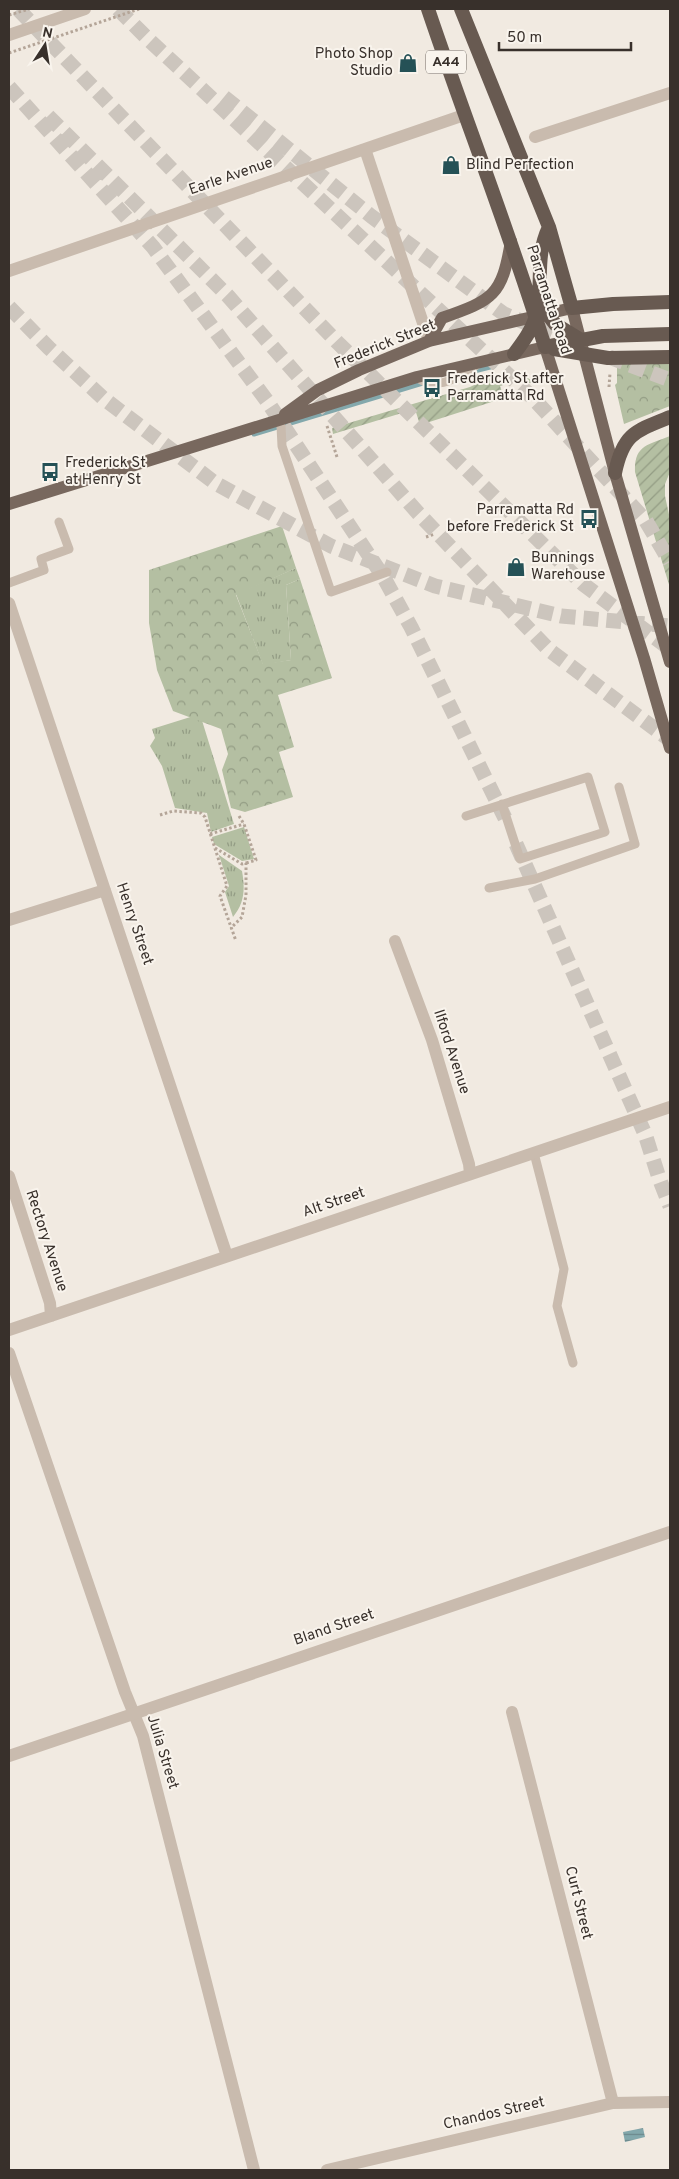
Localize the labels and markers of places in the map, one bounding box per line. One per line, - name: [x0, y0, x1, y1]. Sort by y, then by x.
- place label: Photo Shop Studio: [315, 45, 393, 81]
- shop icon: Photo Shop Studio: [397, 52, 419, 74]
- shop icon: Blind Perfection: [440, 154, 462, 176]
- place label: Blind Perfection: [466, 156, 574, 175]
- place label: Frederick St after Parramatta Rd: [447, 370, 564, 406]
- bus stop icon: Frederick St after Parramatta Rd: [421, 377, 443, 399]
- place label: Frederick St at Henry St: [65, 454, 146, 490]
- bus stop icon: Frederick St at Henry St: [39, 461, 61, 483]
- place label: Parramatta Rd before Frederick St: [447, 501, 574, 537]
- bus stop icon: Parramatta Rd before Frederick St: [578, 508, 600, 530]
- place label: Bunnings Warehouse: [531, 549, 605, 585]
- shop icon: Bunnings Warehouse: [505, 556, 527, 578]

